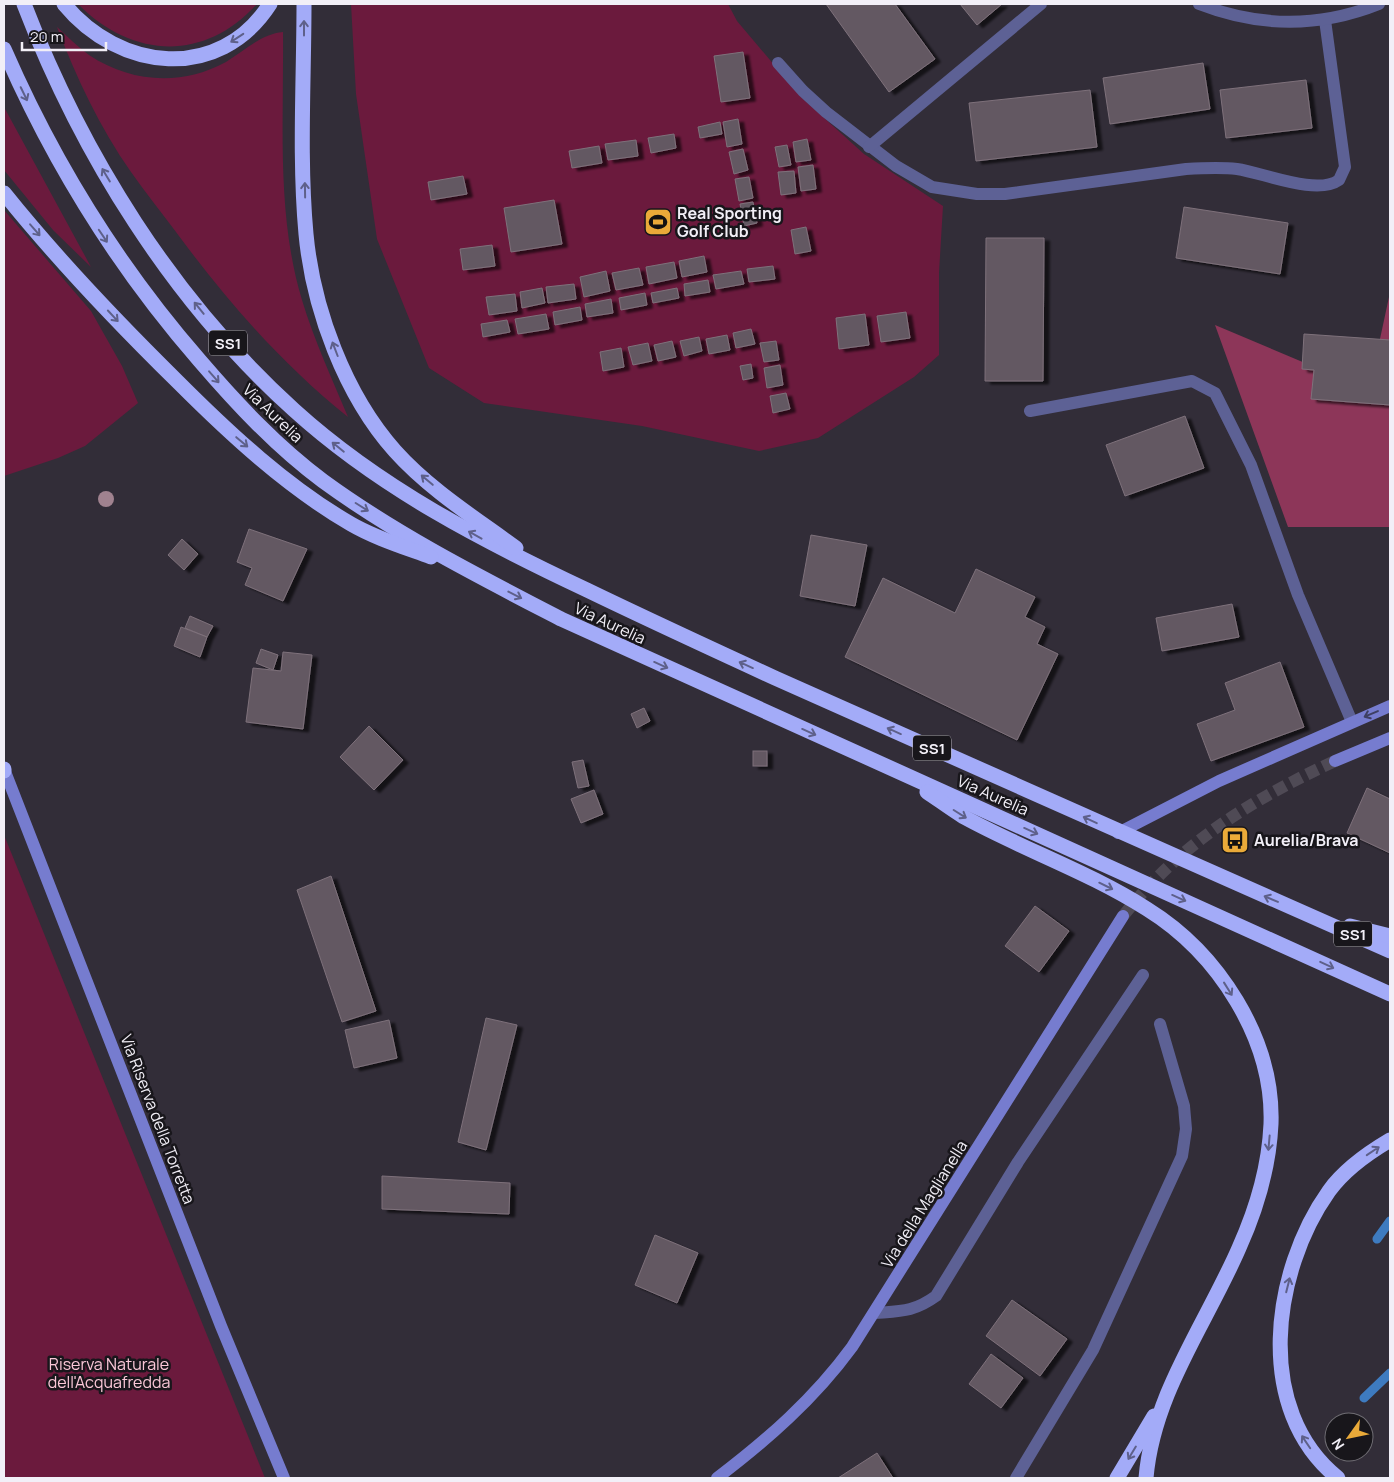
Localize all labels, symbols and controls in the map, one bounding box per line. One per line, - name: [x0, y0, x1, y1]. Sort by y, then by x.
- scale bar: [22, 20, 106, 52]
- one-way arrow: [299, 20, 309, 36]
- text: 20 m: [30, 26, 63, 47]
- one-way arrow: [230, 33, 244, 43]
- one-way arrow: [20, 86, 29, 101]
- one-way arrow: [101, 168, 111, 182]
- one-way arrow: [300, 183, 309, 199]
- place label: Real Sporting Golf Club: [677, 202, 782, 242]
- sports icon: Real Sporting Golf Club: [643, 207, 673, 237]
- one-way arrow: [29, 223, 41, 236]
- one-way arrow: [98, 228, 108, 242]
- one-way arrow: [194, 302, 205, 315]
- one-way arrow: [107, 310, 119, 322]
- road number: SS1: [209, 330, 247, 356]
- one-way arrow: [330, 342, 340, 357]
- one-way arrow: [208, 371, 219, 384]
- street label: Via Aurelia: [238, 379, 308, 447]
- one-way arrow: [235, 436, 248, 447]
- one-way arrow: [332, 442, 345, 453]
- one-way arrow: [421, 475, 434, 486]
- one-way arrow: [354, 502, 368, 512]
- one-way arrow: [468, 530, 483, 539]
- one-way arrow: [507, 590, 522, 600]
- street label: Via Aurelia: [571, 597, 649, 649]
- one-way arrow: [739, 659, 754, 669]
- one-way arrow: [653, 661, 668, 671]
- one-way arrow: [1364, 709, 1379, 719]
- one-way arrow: [887, 726, 902, 736]
- one-way arrow: [801, 727, 816, 737]
- road number: SS1: [913, 736, 951, 760]
- street label: Via Aurelia: [954, 769, 1032, 821]
- one-way arrow: [953, 809, 967, 819]
- one-way arrow: [1083, 814, 1098, 824]
- bus stop icon: Aurelia/Brava: [1220, 825, 1250, 855]
- one-way arrow: [1023, 826, 1038, 836]
- place label: Aurelia/Brava: [1254, 829, 1358, 851]
- one-way arrow: [1098, 881, 1113, 891]
- one-way arrow: [1171, 893, 1186, 903]
- one-way arrow: [1264, 893, 1279, 903]
- road number: SS1: [1334, 922, 1372, 946]
- one-way arrow: [1319, 960, 1334, 970]
- one-way arrow: [1223, 982, 1233, 996]
- street label: Via Riserva della Torretta: [116, 1031, 200, 1207]
- one-way arrow: [1264, 1135, 1274, 1151]
- street label: Via della Maglianella: [876, 1136, 972, 1272]
- one-way arrow: [1365, 1146, 1379, 1156]
- one-way arrow: [1284, 1278, 1293, 1294]
- park label: Riserva Naturale dell'Acquafredda: [48, 1353, 170, 1393]
- north arrow: [1324, 1412, 1374, 1462]
- one-way arrow: [1301, 1435, 1311, 1449]
- text: N: [1327, 1435, 1348, 1454]
- one-way arrow: [1127, 1445, 1137, 1459]

